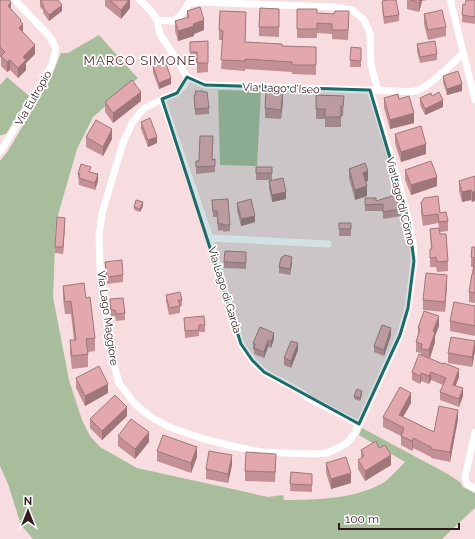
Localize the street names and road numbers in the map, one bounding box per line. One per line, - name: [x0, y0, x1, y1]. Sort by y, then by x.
- street label: Via Eutropio: [12, 68, 55, 128]
- street label: Via Lago d'Iseo: [242, 81, 320, 96]
- street label: Via Lago di Como: [383, 156, 418, 247]
- street label: Via Lago di Garda: [205, 245, 244, 335]
- street label: Via Lago Maggiore: [94, 270, 121, 367]

